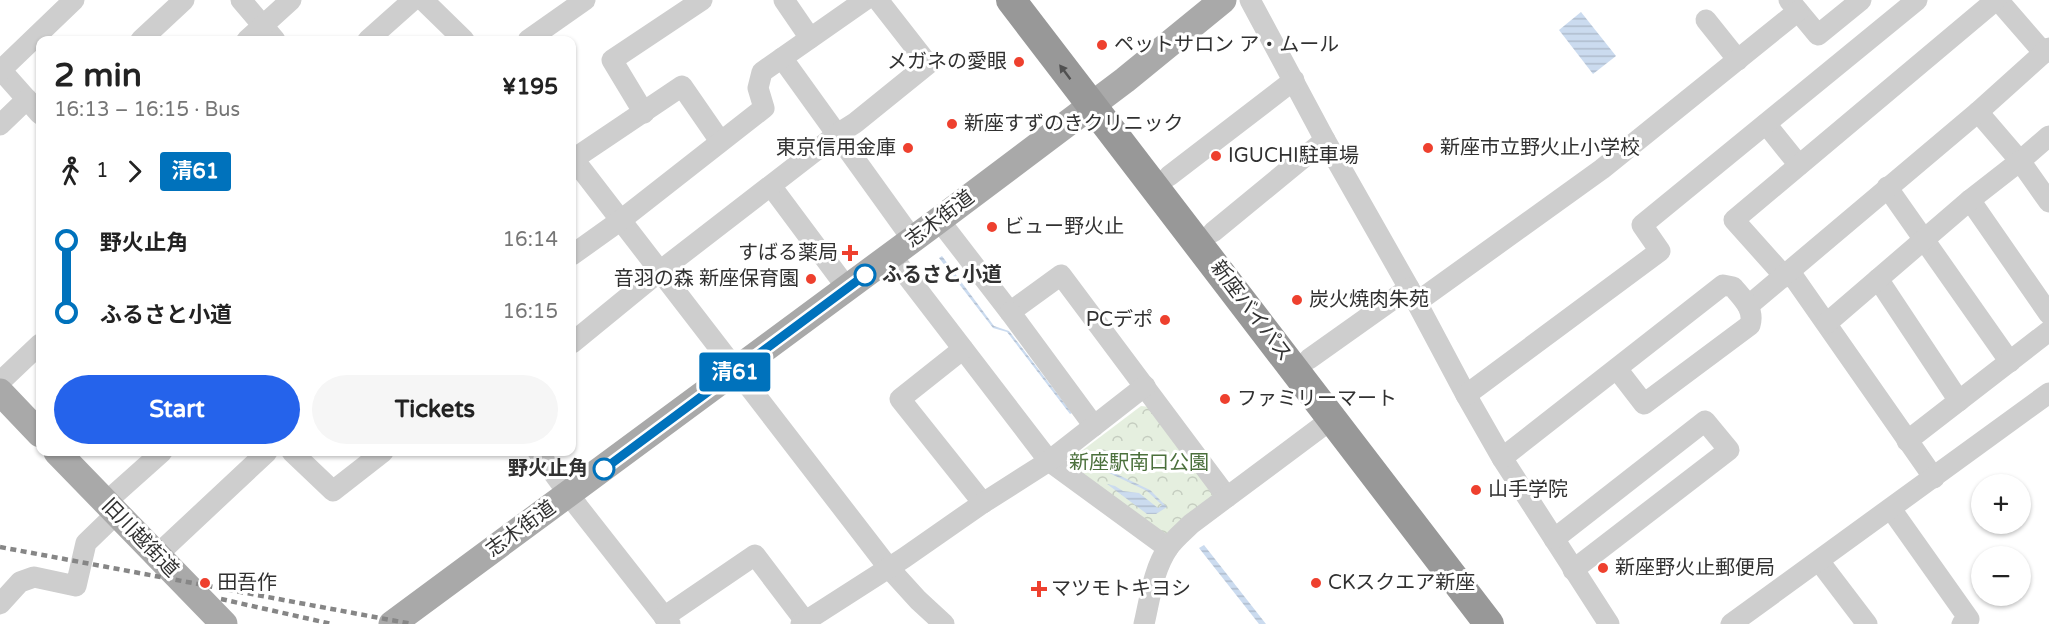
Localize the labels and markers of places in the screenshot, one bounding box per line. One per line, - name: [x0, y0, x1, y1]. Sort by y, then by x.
- place label: ペットサロン ア・ムール: [1114, 33, 1339, 57]
- marker: ペットサロン ア・ムール: [1095, 38, 1109, 52]
- place label: メガネの愛眼: [887, 50, 1007, 74]
- marker: メガネの愛眼: [1012, 55, 1026, 69]
- place label: 新座すずのきクリニック: [964, 112, 1183, 136]
- marker: 新座すずのきクリニック: [945, 117, 959, 131]
- place label: 東京信用金庫: [776, 136, 896, 160]
- place label: 新座市立野火止小学校: [1440, 136, 1640, 160]
- marker: 東京信用金庫: [901, 141, 915, 155]
- marker: 新座市立野火止小学校: [1421, 141, 1435, 155]
- place label: IGUCHI駐車場: [1228, 144, 1359, 168]
- marker: IGUCHI駐車場: [1209, 149, 1223, 163]
- place label: ビュー野火止: [1004, 215, 1124, 239]
- marker: ビュー野火止: [985, 220, 999, 234]
- place label: すばる薬局: [738, 241, 838, 265]
- marker: すばる薬局: [843, 246, 857, 260]
- place label: ふるさと小道: [882, 263, 1002, 287]
- marker: ふるさと小道: [854, 264, 876, 286]
- place label: 音羽の森 新座保育園: [614, 267, 799, 291]
- marker: 音羽の森 新座保育園: [804, 272, 818, 286]
- place label: 炭火焼肉朱苑: [1309, 288, 1429, 312]
- marker: 炭火焼肉朱苑: [1290, 293, 1304, 307]
- place label: PCデポ: [1086, 308, 1153, 332]
- marker: PCデポ: [1158, 313, 1172, 327]
- place label: ファミリーマート: [1237, 387, 1397, 411]
- marker: ファミリーマート: [1218, 392, 1232, 406]
- place label: 野火止角: [508, 457, 588, 481]
- marker: 野火止角: [593, 458, 615, 480]
- place label: 山手学院: [1488, 478, 1568, 502]
- marker: 山手学院: [1469, 483, 1483, 497]
- place label: 新座野火止郵便局: [1615, 556, 1775, 580]
- marker: 新座野火止郵便局: [1596, 561, 1610, 575]
- place label: 田吾作: [217, 571, 277, 595]
- place label: CKスクエア新座: [1328, 571, 1475, 595]
- marker: 田吾作: [198, 576, 212, 590]
- marker: CKスクエア新座: [1309, 576, 1323, 590]
- place label: マツモトキヨシ: [1051, 577, 1191, 601]
- marker: マツモトキヨシ: [1032, 582, 1046, 596]

